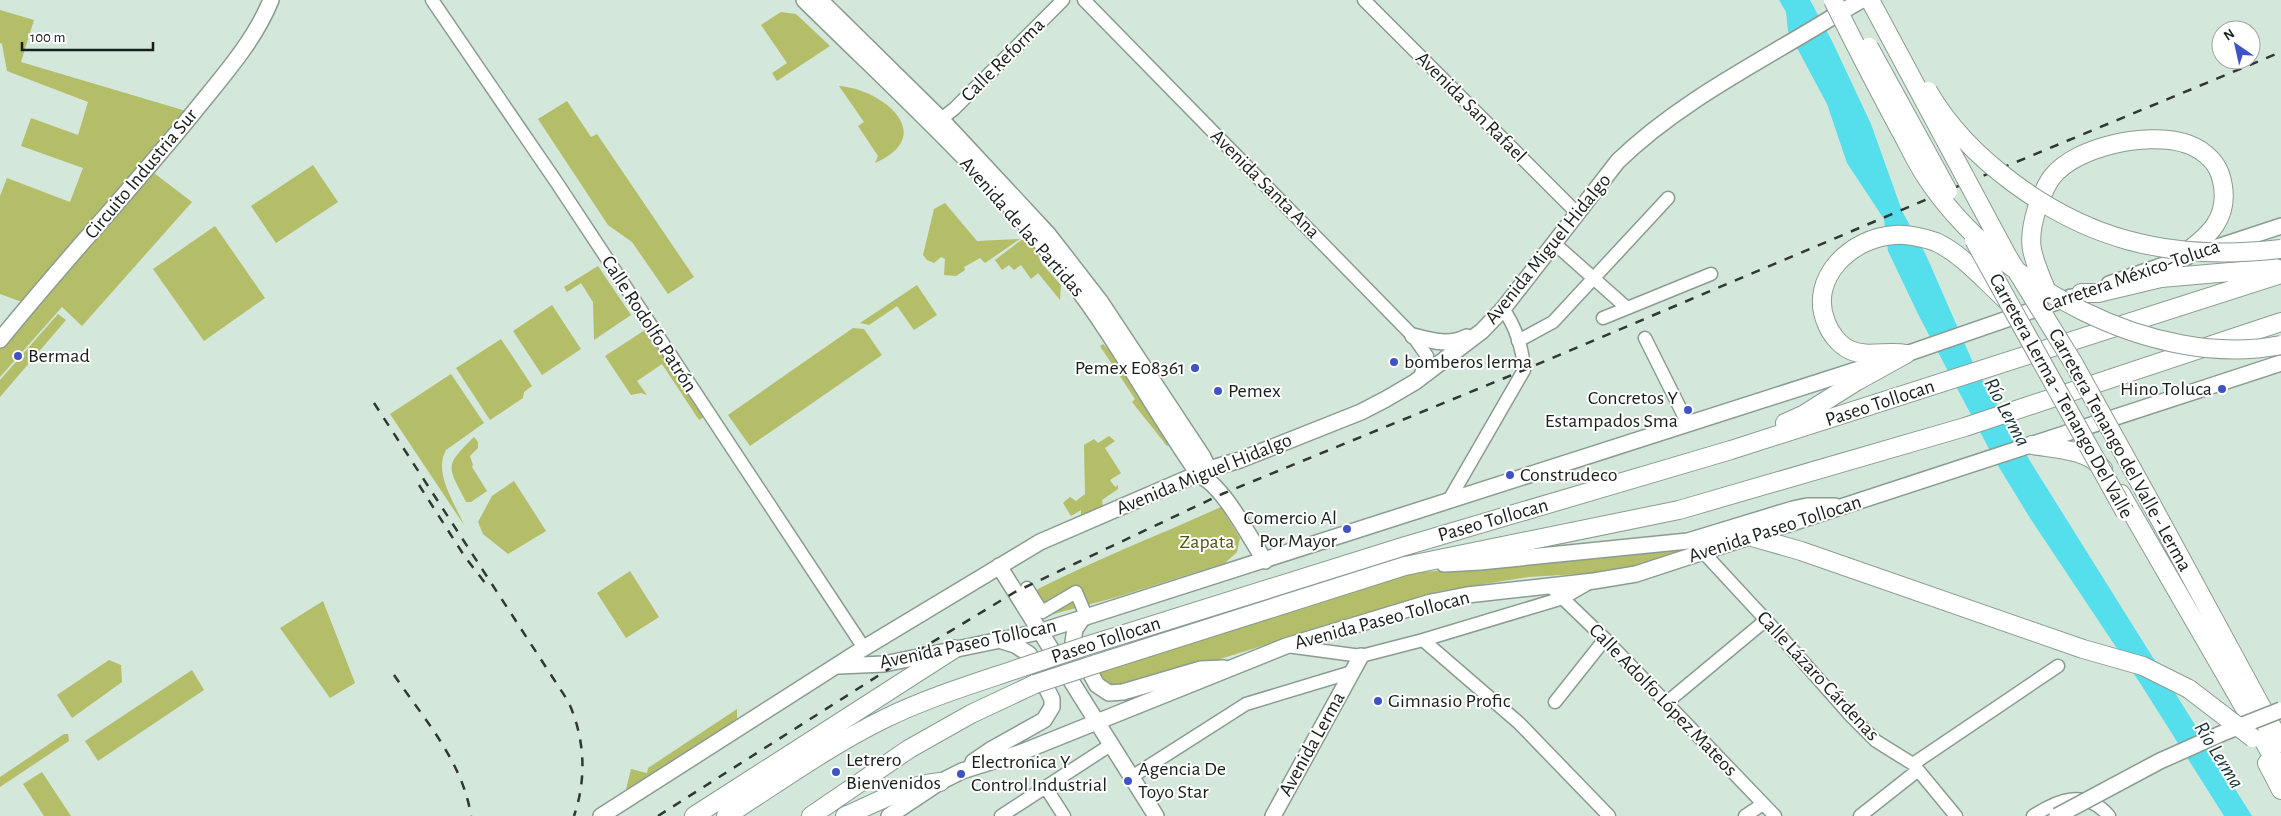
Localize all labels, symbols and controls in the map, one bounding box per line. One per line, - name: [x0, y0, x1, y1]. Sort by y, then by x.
- street label: Calle Reforma: [958, 15, 1048, 105]
- scale bar: [22, 20, 154, 52]
- north arrow: [2211, 20, 2261, 70]
- text: N: [2221, 27, 2237, 44]
- text: 100 m: [30, 30, 65, 45]
- street label: Avenida San Rafael: [1412, 48, 1530, 166]
- street label: Circuito Industria Sur: [81, 105, 201, 243]
- street label: Avenida Santa Ana: [1207, 126, 1323, 242]
- street label: Avenida de las Partidas: [956, 153, 1088, 301]
- street label: Avenida Miguel Hidalgo: [1481, 170, 1615, 328]
- street label: Carretera México-Toluca: [2040, 236, 2222, 316]
- street label: Calle Rodolfo Patrón: [598, 252, 700, 396]
- street label: Carretera Lerma - Tenango Del Valle: [1985, 270, 2137, 522]
- street label: Carretera Tenango del Valle - Lerma: [2045, 325, 2195, 575]
- place label: Bermad: [28, 346, 90, 366]
- marker: Bermad: [12, 350, 24, 362]
- place label: bomberos lerma: [1404, 352, 1532, 372]
- marker: bomberos lerma: [1388, 356, 1400, 368]
- place label: Pemex E08361: [1075, 358, 1185, 378]
- marker: Pemex E08361: [1189, 362, 1201, 374]
- water label: Río Lerma: [1980, 374, 2034, 450]
- street label: Paseo Tollocan: [1823, 376, 1937, 430]
- place label: Hino Toluca: [2120, 379, 2212, 399]
- place label: Pemex: [1228, 381, 1281, 401]
- marker: Hino Toluca: [2216, 383, 2228, 395]
- marker: Pemex: [1212, 385, 1224, 397]
- place label: Concretos Y Estampados Sma: [1545, 388, 1678, 431]
- marker: Concretos Y Estampados Sma: [1682, 404, 1694, 416]
- street label: Avenida Miguel Hidalgo: [1113, 430, 1295, 518]
- place label: Construdeco: [1520, 465, 1617, 485]
- marker: Construdeco: [1504, 469, 1516, 481]
- street label: Avenida Paseo Tollocan: [1686, 492, 1864, 566]
- street label: Paseo Tollocan: [1436, 495, 1550, 545]
- place label: Comercio Al Por Mayor: [1244, 508, 1338, 551]
- marker: Comercio Al Por Mayor: [1341, 523, 1353, 535]
- park label: Zapata: [1180, 532, 1234, 552]
- street label: Avenida Paseo Tollocan: [1292, 587, 1472, 653]
- street label: Calle Lázaro Cárdenas: [1753, 607, 1883, 745]
- street label: Paseo Tollocan: [1049, 613, 1163, 667]
- street label: Avenida Paseo Tollocan: [878, 615, 1058, 673]
- street label: Calle Adolfo López Mateos: [1585, 620, 1741, 780]
- street label: Avenida Lerma: [1275, 689, 1349, 799]
- place label: Gimnasio Profic: [1388, 691, 1511, 711]
- marker: Gimnasio Profic: [1372, 695, 1384, 707]
- water label: Río Lerma: [2190, 718, 2248, 792]
- place label: Letrero Bienvenidos: [846, 750, 941, 793]
- place label: Electronica Y Control Industrial: [971, 752, 1107, 795]
- place label: Agencia De Toyo Star: [1138, 759, 1226, 802]
- marker: Letrero Bienvenidos: [830, 766, 842, 778]
- marker: Electronica Y Control Industrial: [955, 768, 967, 780]
- marker: Agencia De Toyo Star: [1122, 775, 1134, 787]

